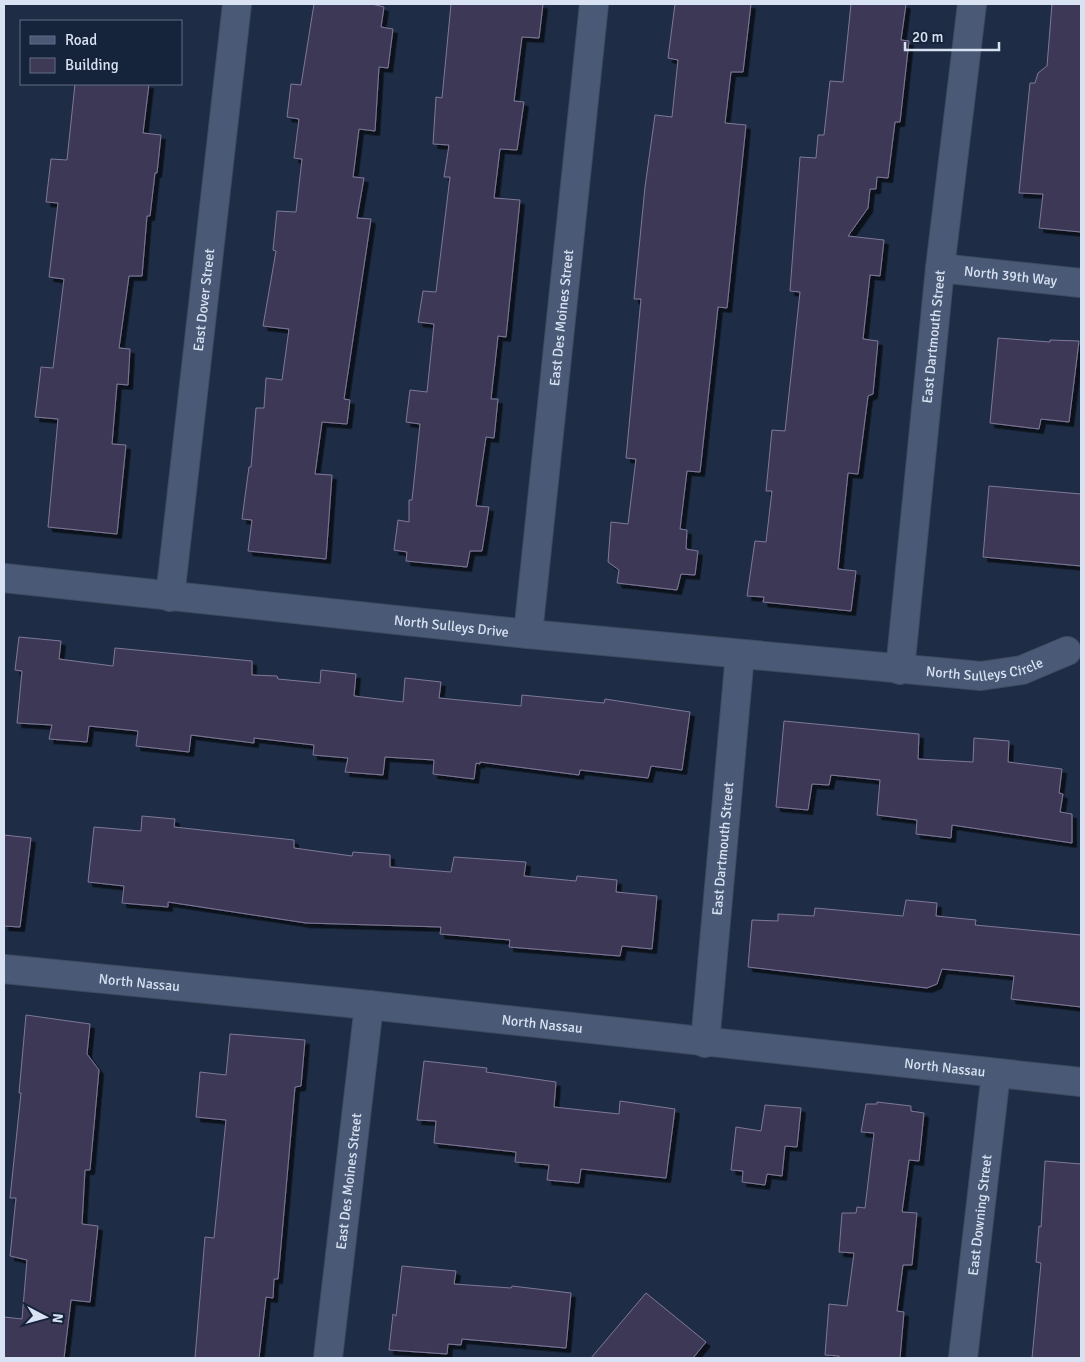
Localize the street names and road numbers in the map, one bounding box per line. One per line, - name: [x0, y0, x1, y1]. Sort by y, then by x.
- street label: East Dover Street: [190, 248, 218, 352]
- street label: East Des Moines Street: [546, 249, 577, 387]
- street label: North 39th Way: [963, 263, 1058, 289]
- street label: East Dartmouth Street: [919, 269, 949, 404]
- street label: North Sulleys Drive: [393, 612, 510, 641]
- street label: North Sulleys Circle: [925, 654, 1046, 685]
- street label: East Dartmouth Street: [709, 781, 737, 916]
- street label: North Nassau: [98, 970, 181, 995]
- street label: North Nassau: [501, 1011, 584, 1037]
- street label: North Nassau: [903, 1055, 986, 1081]
- street label: East Des Moines Street: [333, 1112, 365, 1250]
- street label: East Downing Street: [965, 1154, 996, 1276]

